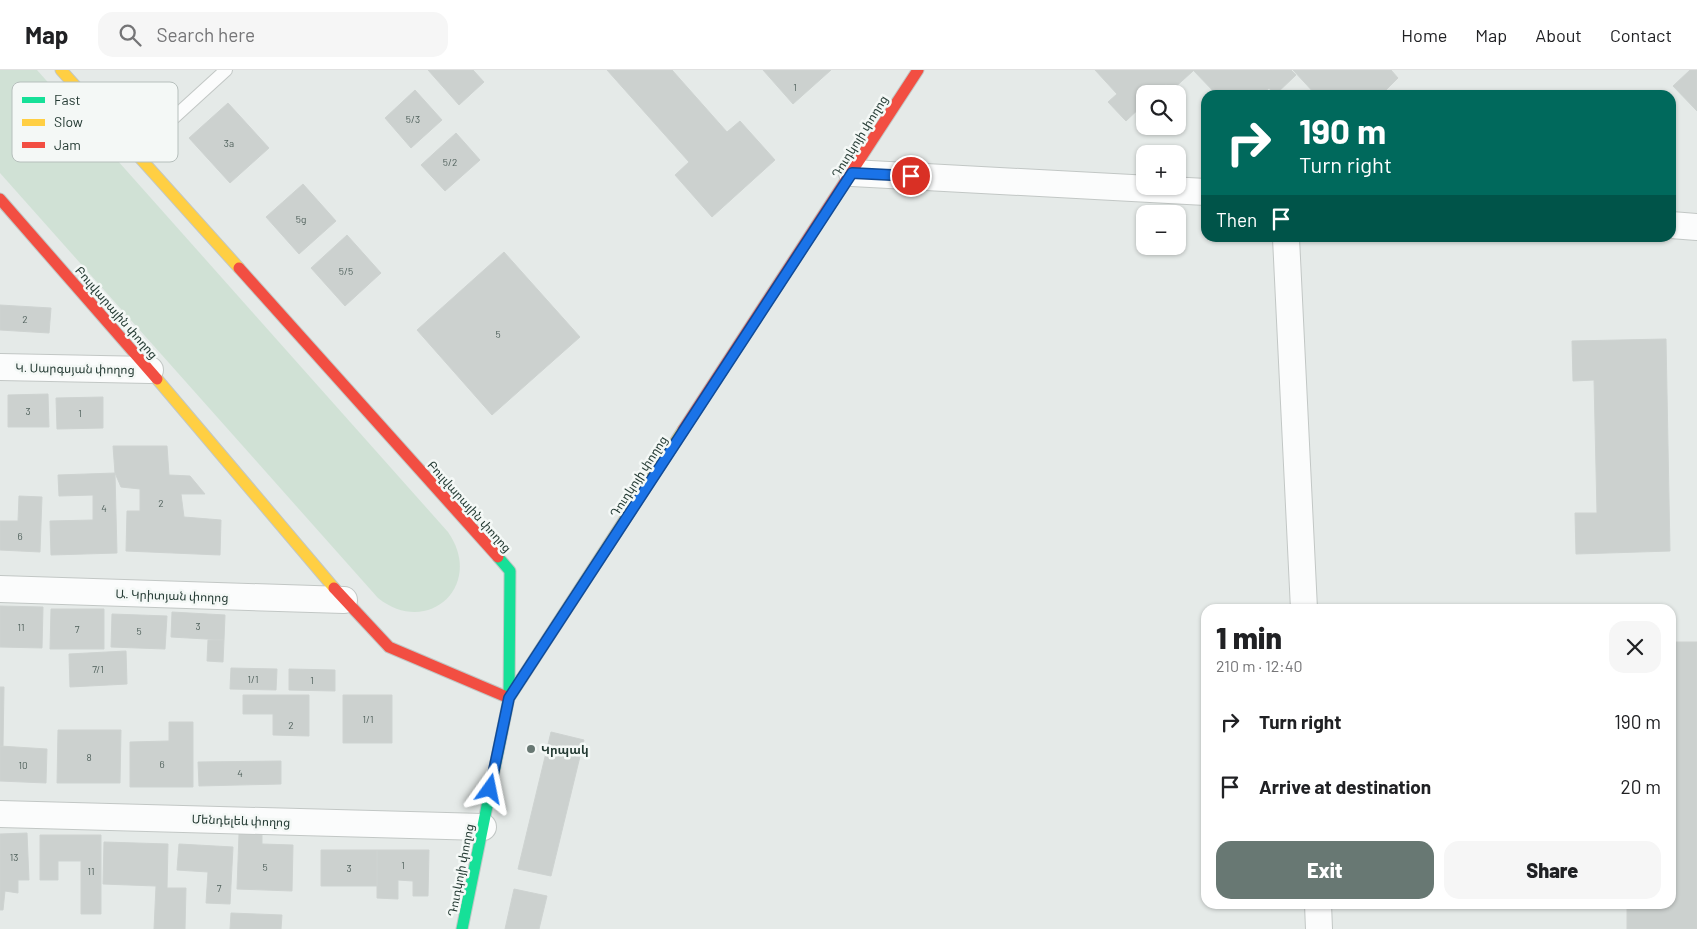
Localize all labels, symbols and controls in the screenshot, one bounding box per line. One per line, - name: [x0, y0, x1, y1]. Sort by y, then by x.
- search box: [98, 12, 448, 57]
- text: Map: [25, 20, 68, 49]
- icon: search: [116, 21, 144, 49]
- text: Search here: [156, 23, 255, 46]
- text: Home: [1401, 24, 1447, 46]
- text: Map: [1475, 24, 1507, 46]
- text: About: [1535, 24, 1582, 46]
- text: Contact: [1610, 24, 1672, 46]
- house number: 1: [793, 81, 797, 93]
- legend: [12, 82, 178, 162]
- map controls: [1136, 85, 1186, 255]
- button: search: [1136, 85, 1186, 135]
- text: Fast: [54, 91, 80, 108]
- street label: Դուդկոյի փողոց: [828, 92, 891, 180]
- text: 190 m: [1299, 109, 1386, 151]
- icon: right: [1216, 110, 1281, 175]
- text: Slow: [54, 113, 83, 130]
- house number: 5/3: [406, 113, 420, 125]
- text: Jam: [54, 136, 81, 153]
- house number: 3a: [224, 137, 234, 149]
- button: +: [1136, 145, 1186, 195]
- text: Turn right: [1299, 151, 1392, 177]
- pin: [890, 155, 932, 197]
- house number: 5/2: [443, 156, 457, 168]
- icon: arrive: [897, 162, 925, 190]
- button: −: [1136, 205, 1186, 255]
- icon: arrive: [1267, 205, 1295, 233]
- text: Then: [1216, 208, 1257, 231]
- house number: 5g: [296, 213, 306, 225]
- street label: Բուլվարային փողոց: [72, 263, 161, 362]
- house number: 5/5: [339, 265, 353, 277]
- house number: 2: [22, 313, 28, 325]
- house number: 5: [495, 328, 501, 340]
- street label: Կ. Սարգսյան փողոց: [15, 360, 135, 377]
- house number: 3: [25, 405, 31, 417]
- house number: 1: [78, 407, 82, 419]
- street label: Դուդկոյի փողոց: [606, 433, 670, 520]
- street label: Բուլվարային փողոց: [424, 457, 515, 555]
- house number: 2: [158, 497, 164, 509]
- house number: 4: [101, 502, 107, 514]
- house number: 6: [17, 530, 23, 542]
- street label: Ա. Կրիտյան փողոց: [115, 586, 229, 605]
- text: 1 min: [1216, 619, 1282, 655]
- house number: 3: [195, 620, 201, 632]
- house number: 11: [17, 621, 25, 633]
- button: close: [1609, 621, 1661, 673]
- house number: 7: [75, 623, 80, 635]
- house number: 5: [136, 625, 142, 637]
- text: 210 m · 12:40: [1216, 656, 1303, 675]
- house number: 7/1: [92, 663, 104, 675]
- house number: 1/1: [248, 673, 259, 685]
- house number: 1: [310, 674, 314, 686]
- icon: right: [1216, 708, 1244, 736]
- text: Turn right: [1259, 710, 1341, 733]
- text: 190 m: [1614, 710, 1661, 733]
- house number: 1/1: [363, 713, 374, 725]
- house number: 2: [288, 719, 294, 731]
- place label: Կրպակ: [541, 742, 589, 757]
- marker: Կրպակ: [525, 743, 537, 755]
- house number: 8: [86, 751, 92, 763]
- house number: 6: [159, 758, 165, 770]
- house number: 10: [18, 759, 28, 771]
- position arrow: [463, 762, 515, 814]
- house number: 4: [237, 767, 243, 779]
- icon: arrive: [1216, 773, 1244, 801]
- text: Arrive at destination: [1259, 775, 1431, 798]
- text: 20 m: [1621, 775, 1661, 798]
- street label: Մենդելեև փողոց: [191, 811, 291, 830]
- street label: Դուդկոյի փողոց: [444, 822, 477, 918]
- button: Exit: [1216, 841, 1434, 899]
- button: Share: [1444, 841, 1661, 899]
- house number: 13: [10, 851, 18, 863]
- house number: 1: [401, 859, 405, 871]
- house number: 5: [262, 861, 268, 873]
- house number: 3: [346, 862, 352, 874]
- house number: 11: [87, 865, 95, 877]
- house number: 7: [217, 882, 222, 894]

